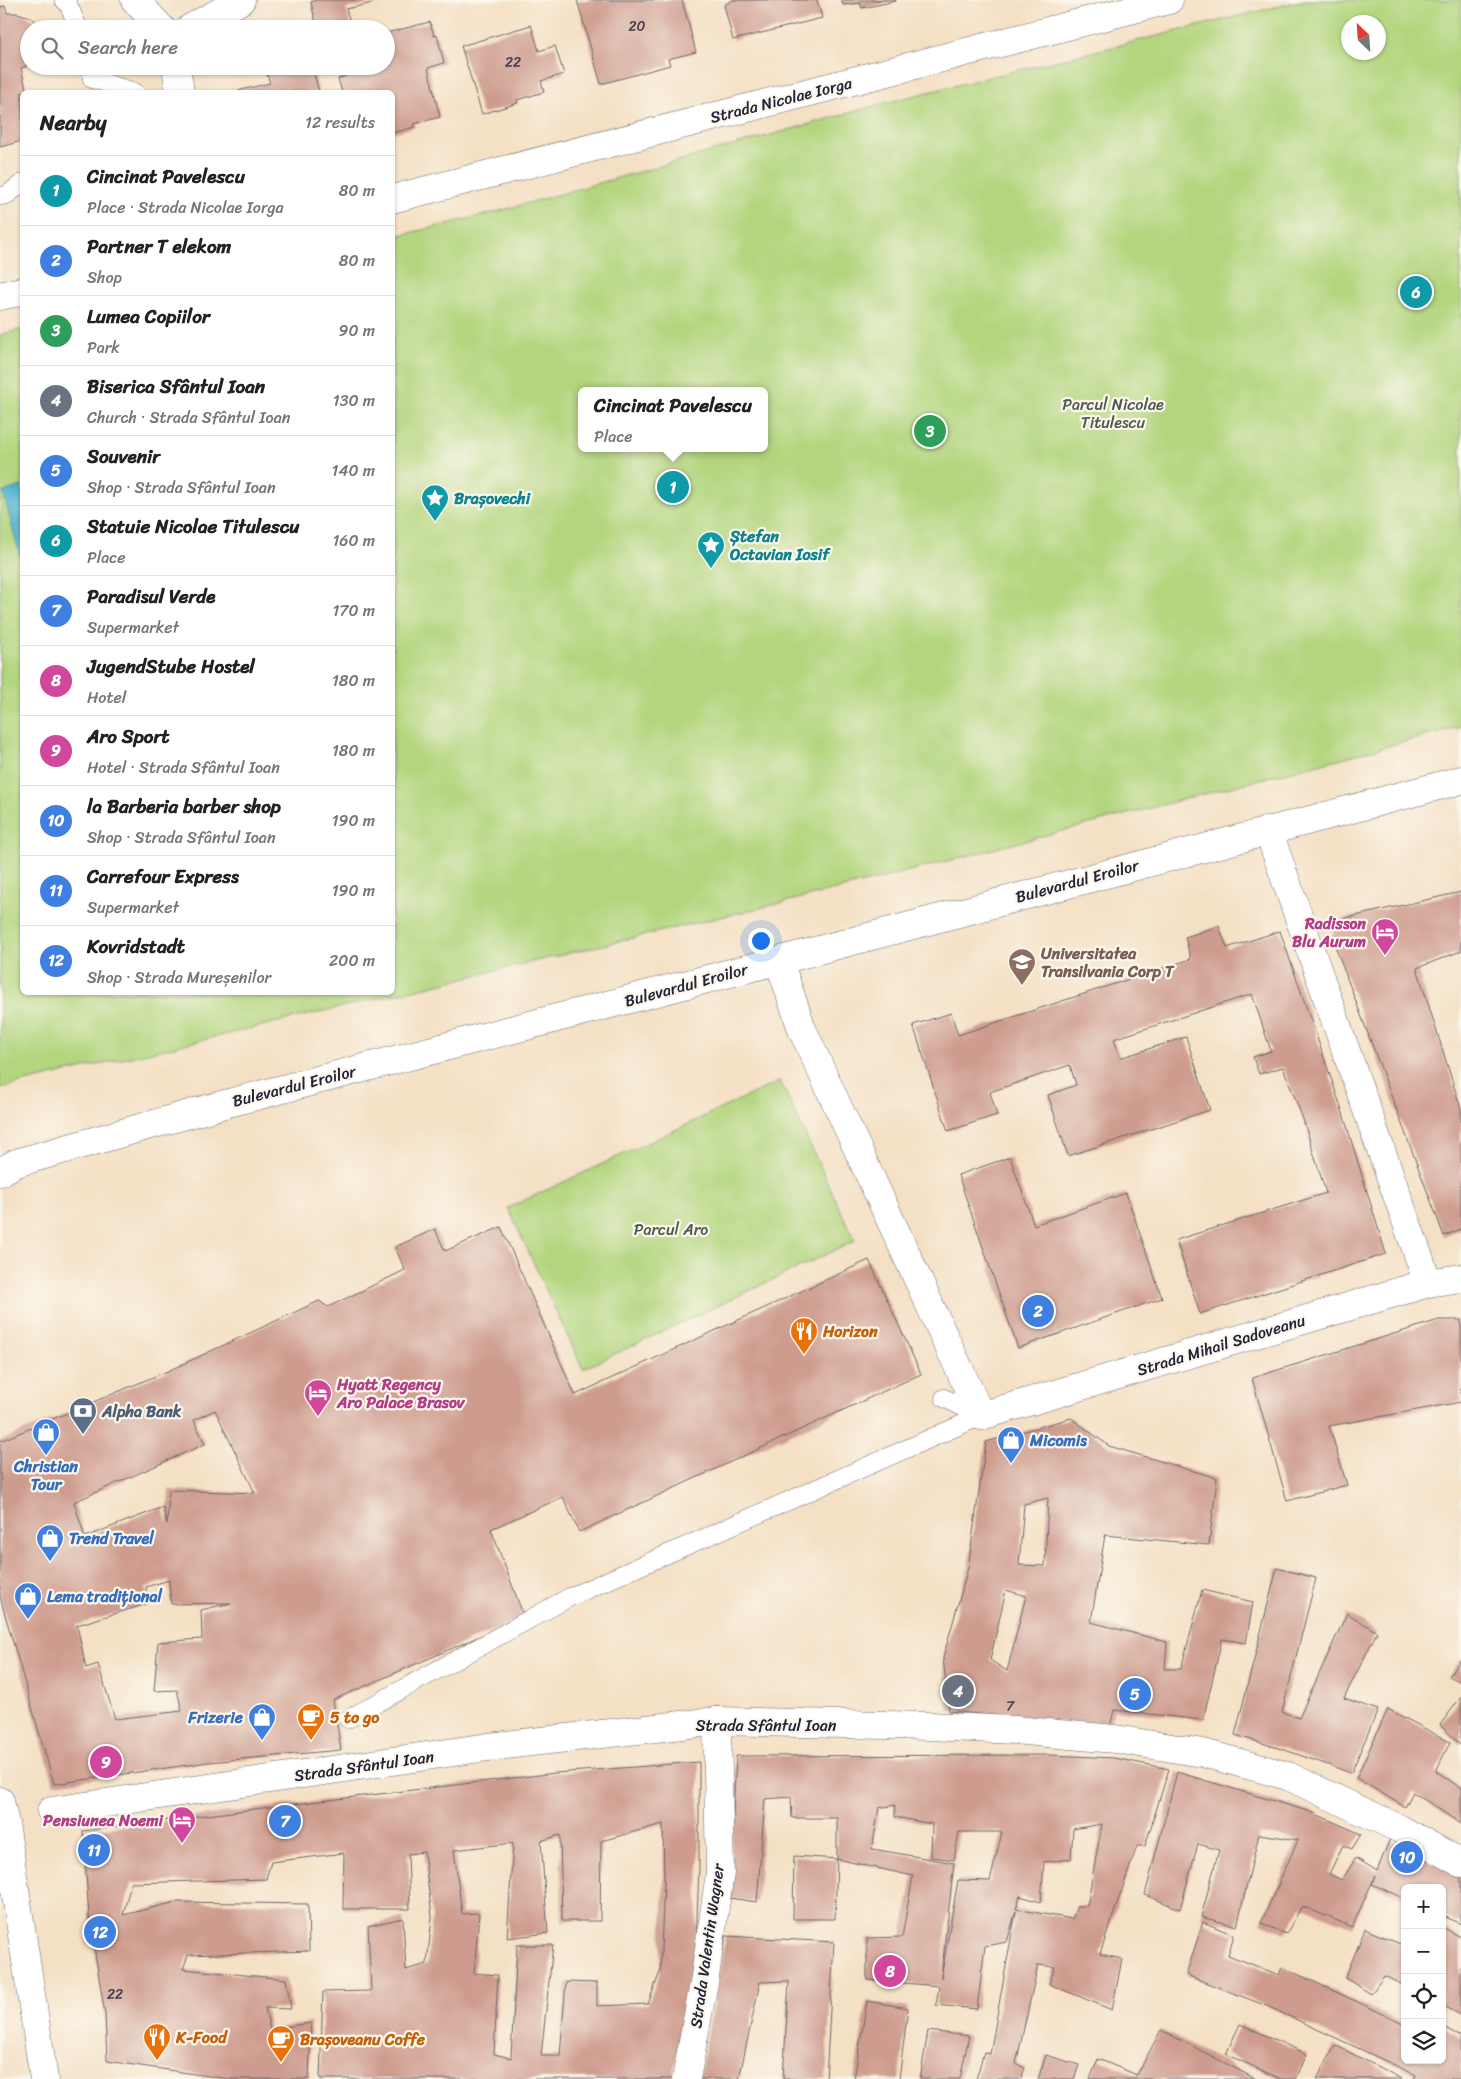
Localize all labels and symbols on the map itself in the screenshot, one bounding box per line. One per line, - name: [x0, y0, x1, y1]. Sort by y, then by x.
- house number: 20: [629, 14, 646, 39]
- north arrow: [1341, 15, 1386, 60]
- house number: 22: [505, 50, 521, 75]
- street label: Strada Nicolae Iorga: [707, 68, 856, 132]
- pin: 6: [1400, 273, 1432, 311]
- park label: Parcul Nicolae Titulescu: [1062, 390, 1164, 437]
- pin: 3: [914, 412, 946, 450]
- pin: 1: [657, 468, 689, 506]
- place icon: Brașovechi: [420, 483, 450, 522]
- place label: Brașovechi: [454, 484, 532, 513]
- place label: Ștefan Octavian Iosif: [729, 522, 831, 569]
- place icon: Ștefan Octavian Iosif: [696, 530, 726, 569]
- street label: Bulevardul Eroilor: [1012, 850, 1143, 911]
- place label: Radisson Blu Aurum: [1292, 909, 1366, 956]
- hotel icon: Radisson Blu Aurum: [1370, 917, 1400, 956]
- your location: [748, 928, 774, 954]
- place label: Universitatea Transilvania Corp T: [1041, 939, 1175, 986]
- school or university icon: Universitatea Transilvania Corp T: [1007, 947, 1037, 986]
- street label: Bulevardul Eroilor: [621, 954, 752, 1015]
- street label: Bulevardul Eroilor: [229, 1056, 360, 1115]
- park label: Parcul Aro: [634, 1215, 708, 1244]
- pin: 2: [1022, 1292, 1054, 1330]
- street label: Strada Mihail Sadoveanu: [1133, 1305, 1309, 1384]
- restaurant icon: Horizon: [789, 1316, 819, 1355]
- place label: Horizon: [822, 1317, 878, 1346]
- place label: Hyatt Regency Aro Palace Brasov: [336, 1370, 466, 1417]
- hotel icon: Hyatt Regency Aro Palace Brasov: [303, 1378, 333, 1417]
- bank icon: Alpha Bank: [68, 1396, 98, 1435]
- place label: Alpha Bank: [101, 1397, 182, 1426]
- shop icon: Christian Tour: [31, 1417, 61, 1456]
- shop icon: Micomis: [996, 1425, 1026, 1464]
- place label: Micomis: [1029, 1426, 1087, 1455]
- place label: Christian Tour: [13, 1452, 78, 1499]
- shop icon: Trend Travel: [35, 1523, 65, 1562]
- place label: Trend Travel: [69, 1524, 155, 1553]
- shop icon: Lema tradițional: [13, 1581, 43, 1620]
- place label: Lema tradițional: [47, 1582, 164, 1611]
- pin: 4: [942, 1672, 974, 1710]
- pin: 5: [1119, 1675, 1151, 1713]
- house number: 7: [1006, 1694, 1015, 1719]
- shop icon: Frizerie: [247, 1702, 277, 1741]
- cafe icon: 5 to go: [296, 1702, 326, 1741]
- place label: Frizerie: [187, 1703, 244, 1732]
- place label: 5 to go: [330, 1703, 380, 1732]
- street label: Strada Sfântul Ioan: [696, 1711, 837, 1740]
- street label: Strada Sfântul Ioan: [292, 1742, 436, 1790]
- pin: 9: [90, 1743, 122, 1781]
- pin: 7: [269, 1802, 301, 1840]
- hotel icon: Pensiunea Noemi: [167, 1805, 197, 1844]
- place label: Pensiunea Noemi: [43, 1806, 165, 1835]
- pin: 11: [78, 1831, 110, 1869]
- pin: 10: [1391, 1838, 1423, 1876]
- street label: Strada Valentin Wagner: [681, 1861, 733, 2030]
- pin: 12: [84, 1913, 116, 1951]
- pin: 8: [874, 1952, 906, 1990]
- house number: 22: [107, 1982, 123, 2007]
- restaurant icon: K-Food: [142, 2022, 172, 2061]
- place label: K-Food: [175, 2023, 228, 2052]
- cafe icon: Brașoveanu Coffe: [266, 2024, 296, 2063]
- place label: Brașoveanu Coffe: [300, 2025, 426, 2054]

